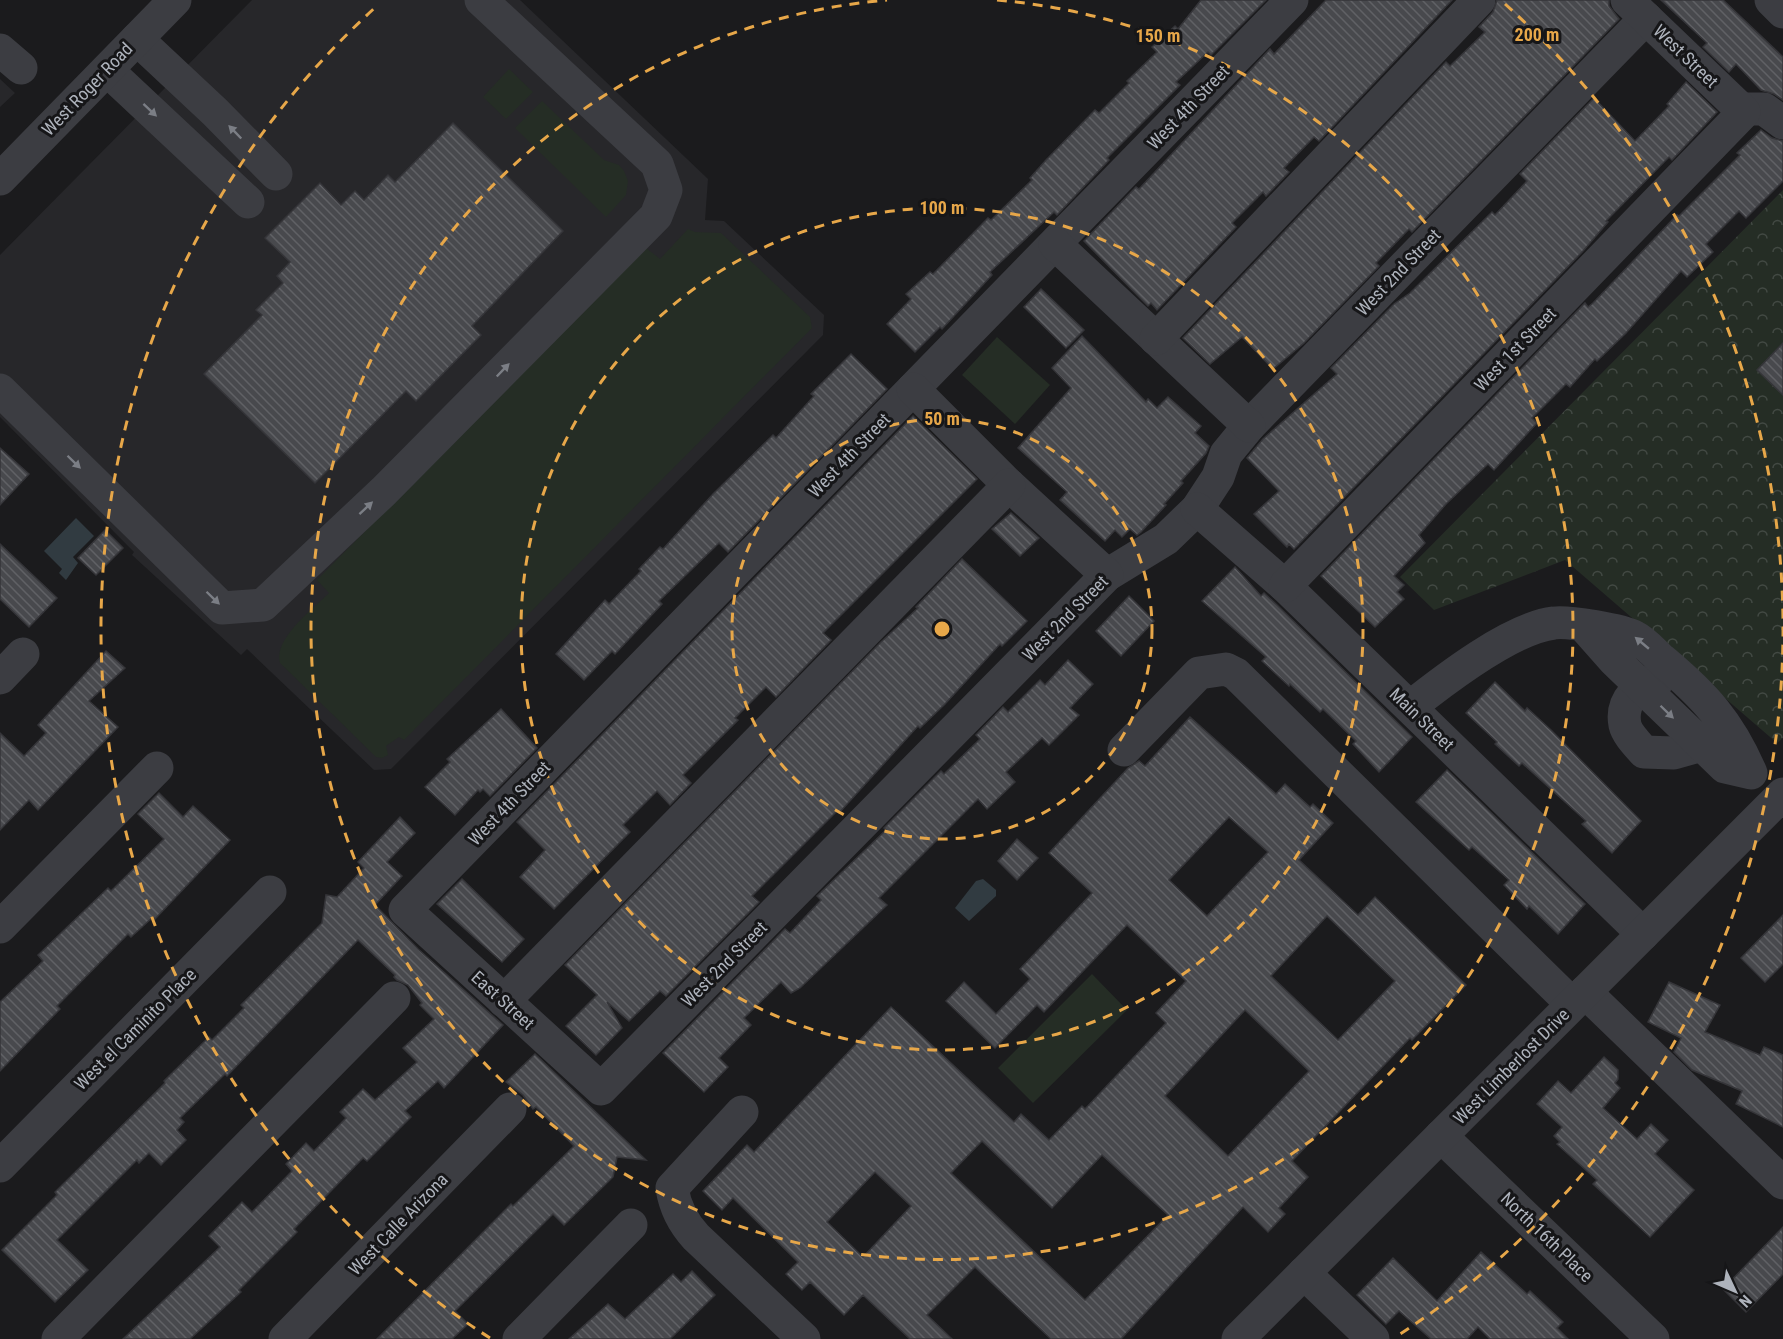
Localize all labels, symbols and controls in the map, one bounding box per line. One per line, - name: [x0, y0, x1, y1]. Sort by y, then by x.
- street label: West Street: [1649, 20, 1723, 92]
- text: 200 m: [1515, 24, 1559, 45]
- text: 150 m: [1136, 25, 1180, 46]
- street label: West Roger Road: [37, 38, 137, 140]
- street label: West 4th Street: [1143, 61, 1233, 153]
- one-way arrow: [142, 102, 156, 116]
- one-way arrow: [228, 125, 242, 140]
- text: 100 m: [920, 197, 964, 218]
- street label: West 2nd Street: [1351, 224, 1445, 320]
- street label: West 1st Street: [1470, 303, 1560, 395]
- one-way arrow: [495, 363, 509, 377]
- text: 50 m: [924, 408, 960, 429]
- street label: West 4th Street: [804, 409, 894, 501]
- one-way arrow: [66, 454, 80, 468]
- one-way arrow: [358, 502, 372, 516]
- street label: West 2nd Street: [1018, 571, 1112, 665]
- one-way arrow: [205, 591, 219, 605]
- centre of rings: [932, 619, 952, 639]
- one-way arrow: [1635, 637, 1650, 650]
- street label: Main Street: [1385, 683, 1459, 755]
- one-way arrow: [1660, 705, 1674, 719]
- street label: West 4th Street: [464, 757, 554, 849]
- street label: West 2nd Street: [677, 917, 771, 1011]
- street label: West el Caminito Place: [70, 964, 200, 1094]
- street label: East Street: [467, 966, 539, 1034]
- street label: West Limberlost Drive: [1449, 1004, 1573, 1128]
- street label: West Calle Arizona: [344, 1169, 452, 1279]
- street label: North 16th Place: [1497, 1188, 1597, 1286]
- north arrow: [1705, 1261, 1765, 1321]
- text: N: [1735, 1291, 1756, 1311]

